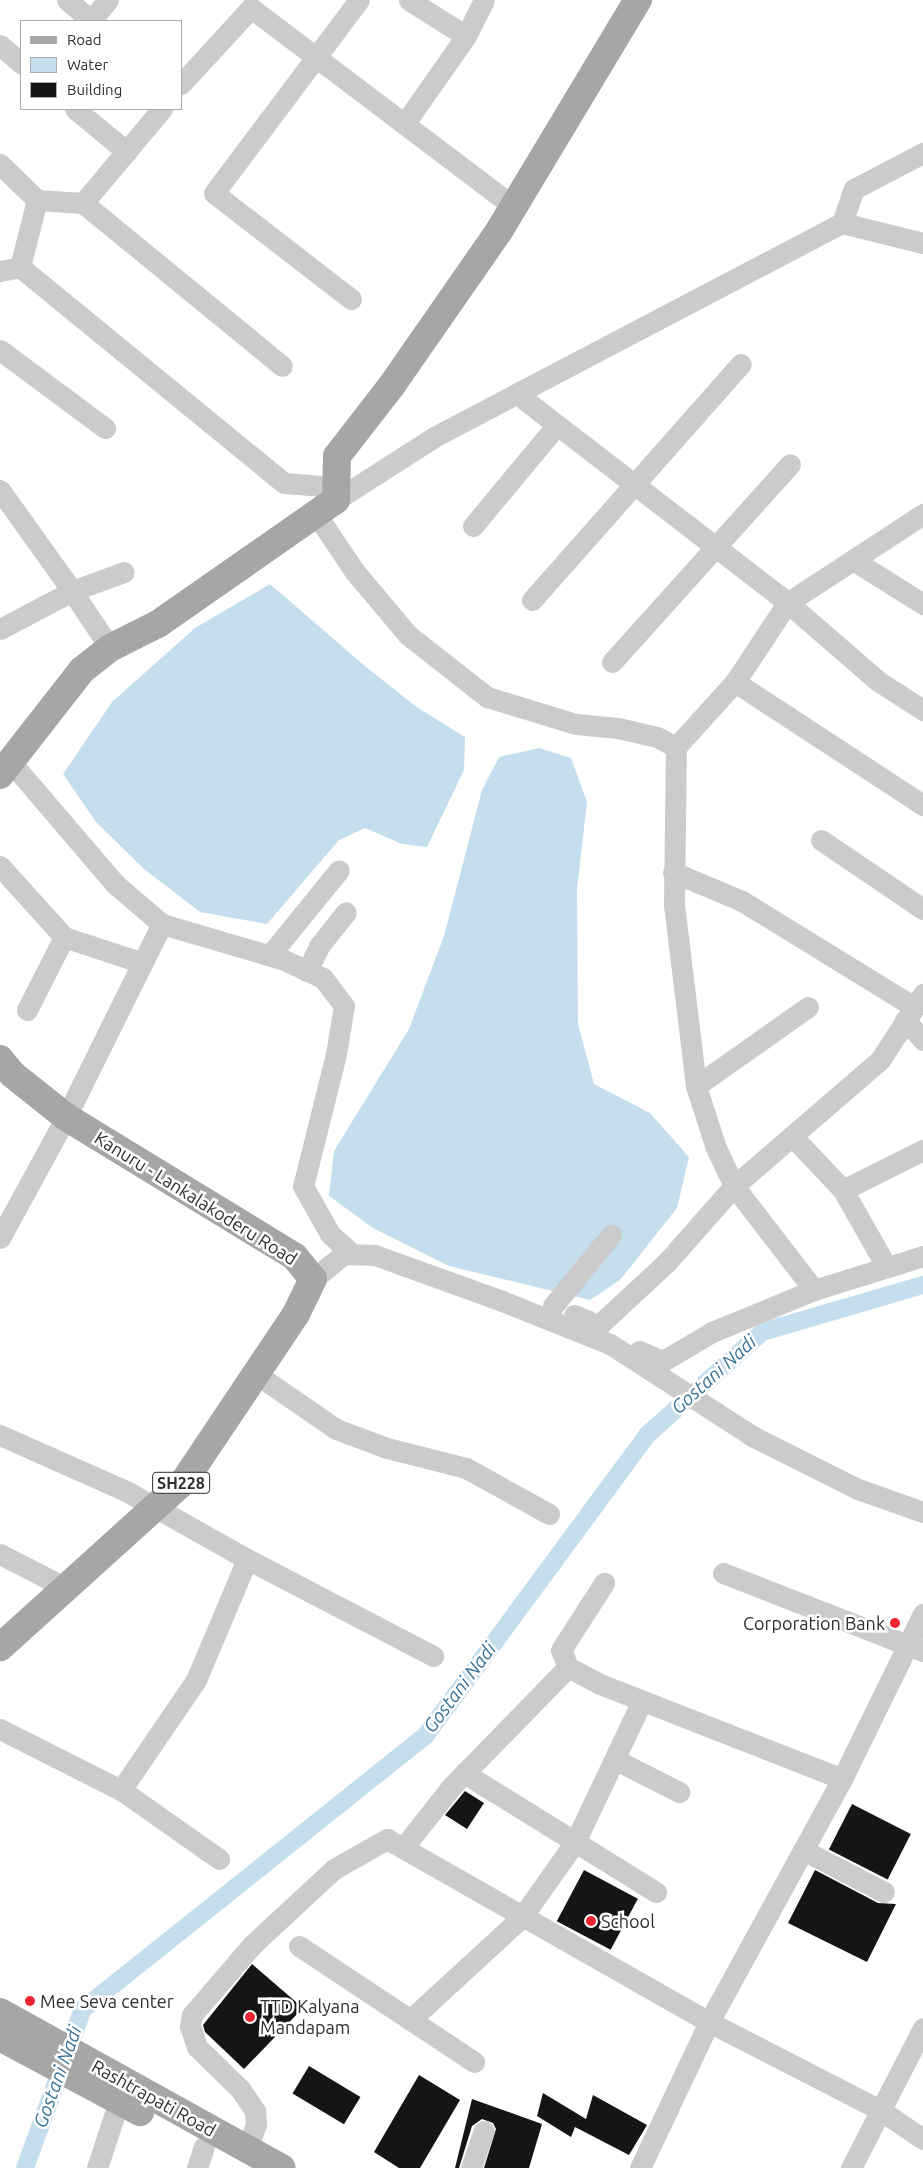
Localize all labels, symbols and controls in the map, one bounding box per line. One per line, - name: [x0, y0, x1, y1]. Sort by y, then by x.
- legend: [20, 20, 182, 110]
- text: Road: [67, 31, 102, 48]
- text: Water: [67, 56, 108, 73]
- text: Building: [67, 81, 122, 98]
- street label: Kanuru - Lankalakoderu Road: [91, 1127, 301, 1269]
- water label: Gostani Nadi: [667, 1331, 761, 1419]
- road number: SH228: [151, 1470, 211, 1496]
- place label: Corporation Bank: [743, 1612, 885, 1634]
- marker: Corporation Bank: [889, 1617, 901, 1629]
- water label: Gostani Nadi: [419, 1638, 501, 1738]
- place label: School: [601, 1910, 655, 1932]
- marker: School: [585, 1915, 597, 1927]
- place label: Mee Seva center: [40, 1990, 173, 2012]
- marker: Mee Seva center: [24, 1995, 36, 2007]
- place label: TTD Kalyana Mandapam: [260, 1996, 360, 2038]
- marker: TTD Kalyana Mandapam: [244, 2011, 256, 2023]
- water label: Gostani Nadi: [29, 2023, 87, 2131]
- street label: Rashtrapati Road: [88, 2055, 220, 2141]

